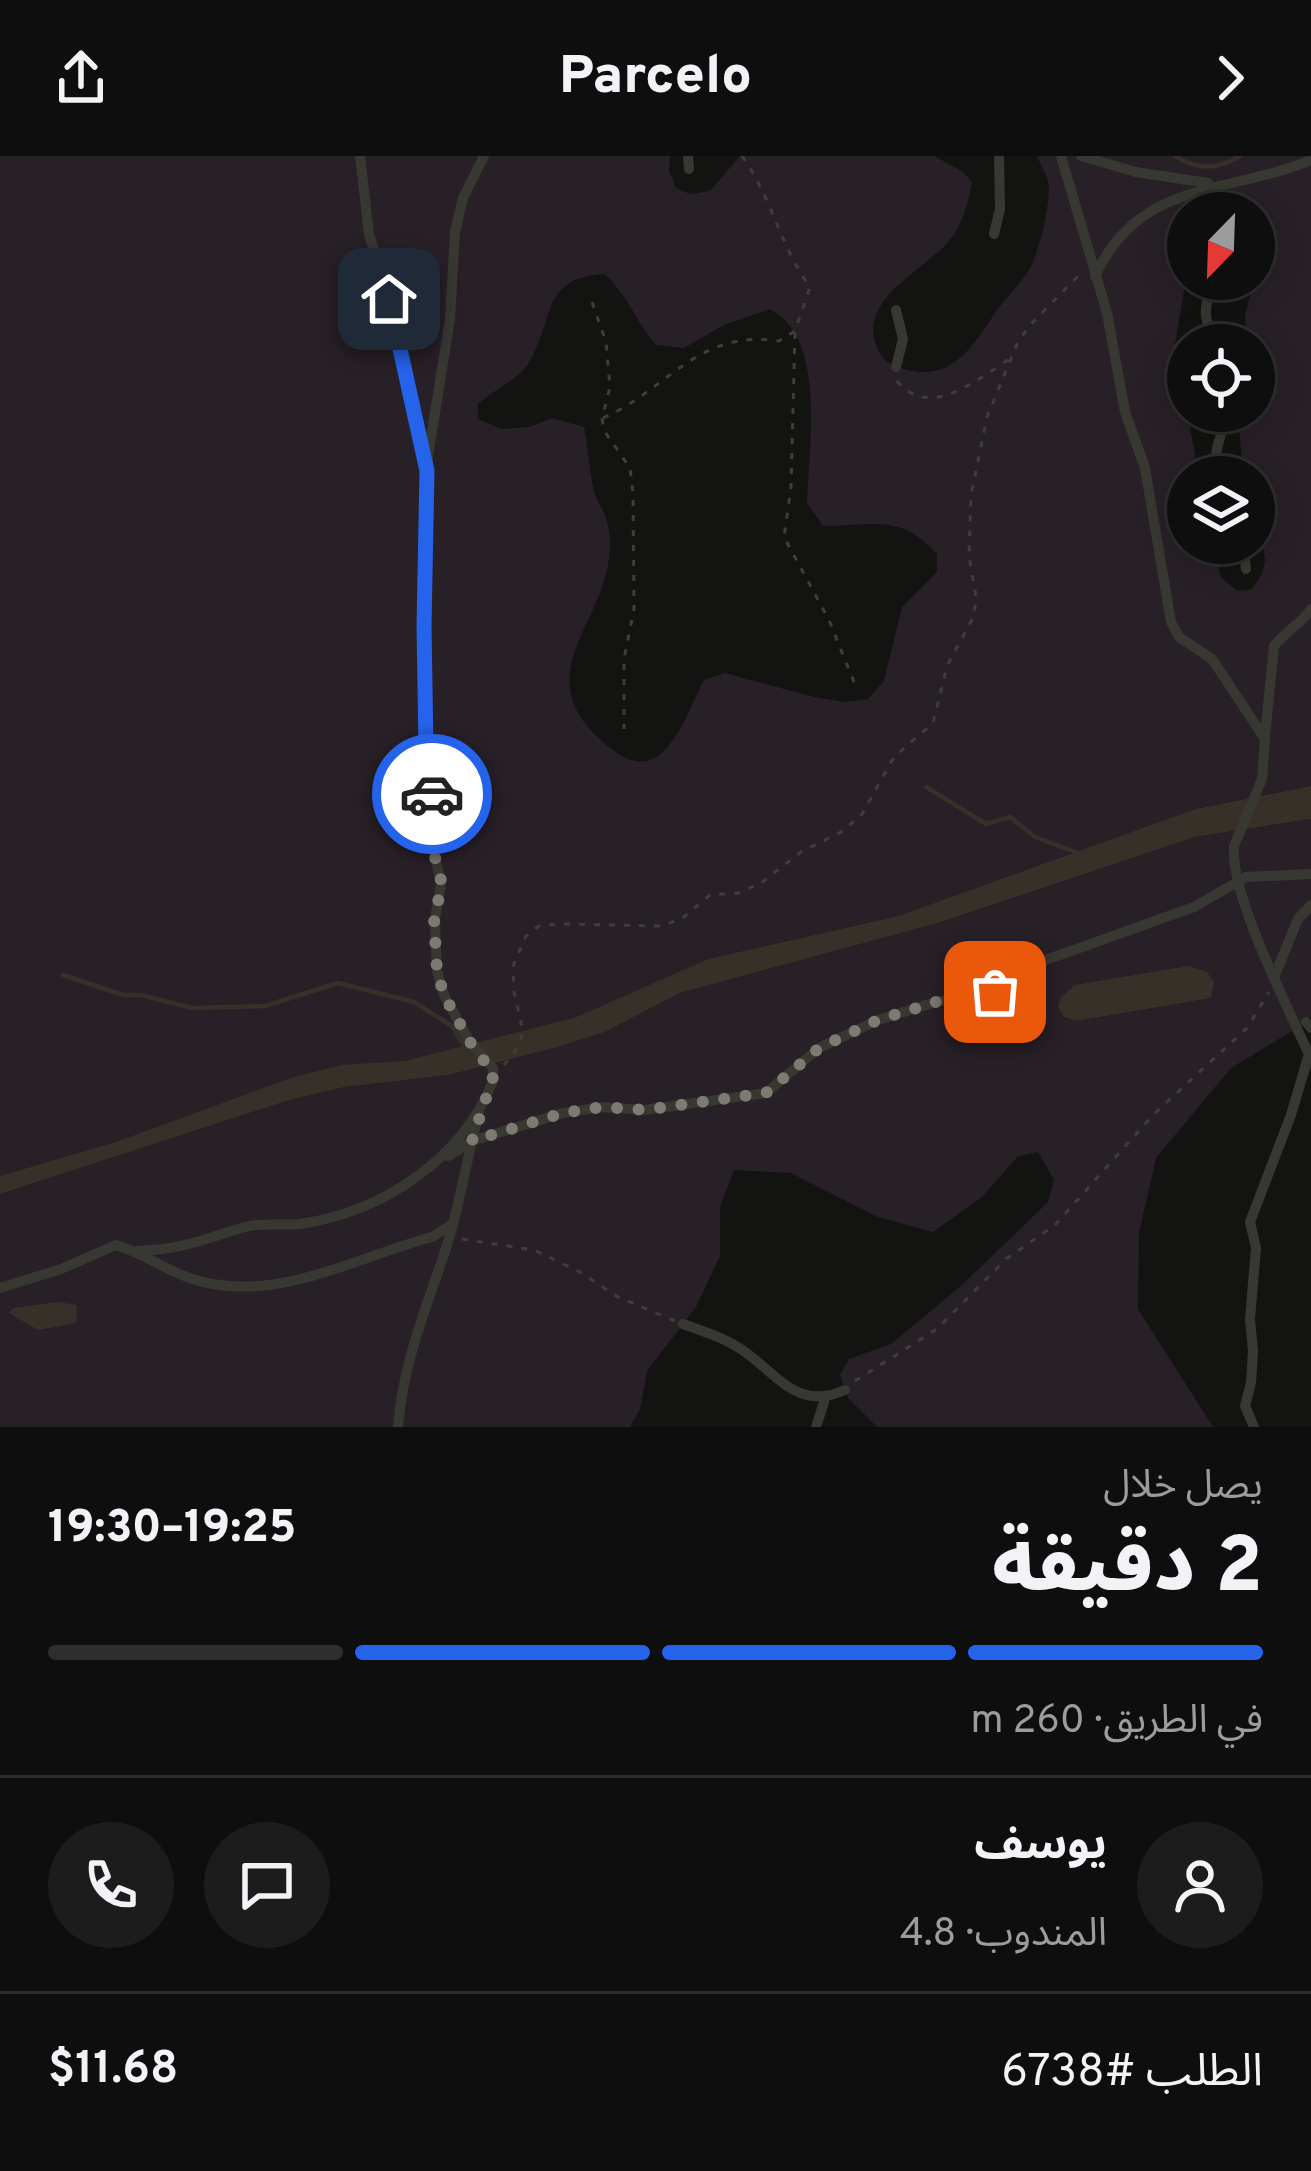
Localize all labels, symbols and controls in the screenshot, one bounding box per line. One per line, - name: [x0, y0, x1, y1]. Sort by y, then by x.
- text: Parcelo: [559, 44, 752, 113]
- icon: share: [48, 45, 114, 111]
- icon: forward: [1197, 45, 1263, 111]
- north arrow: [1167, 192, 1275, 300]
- map controls: [1167, 192, 1275, 564]
- pin: [338, 248, 440, 350]
- icon: home: [356, 266, 422, 332]
- button: locate: [1167, 324, 1275, 432]
- button: layers: [1167, 456, 1275, 564]
- courier: [372, 734, 492, 854]
- icon: car: [399, 761, 465, 827]
- pin: [944, 941, 1046, 1043]
- icon: bag: [962, 959, 1028, 1025]
- text: يصل خلال: [1103, 1463, 1263, 1512]
- text: 19:25–19:30: [48, 1501, 296, 1558]
- text: 2 دقيقة: [992, 1521, 1263, 1620]
- text: في الطريق · 260 m: [970, 1698, 1263, 1747]
- text: يوسف: [974, 1818, 1107, 1875]
- button: phone: [48, 1822, 174, 1948]
- button: chat: [204, 1822, 330, 1948]
- button: person: [1137, 1822, 1263, 1948]
- text: المندوب · 4.8: [900, 1911, 1107, 1960]
- text: $11.68: [48, 2042, 178, 2099]
- text: الطلب #6738: [1001, 2045, 1263, 2102]

